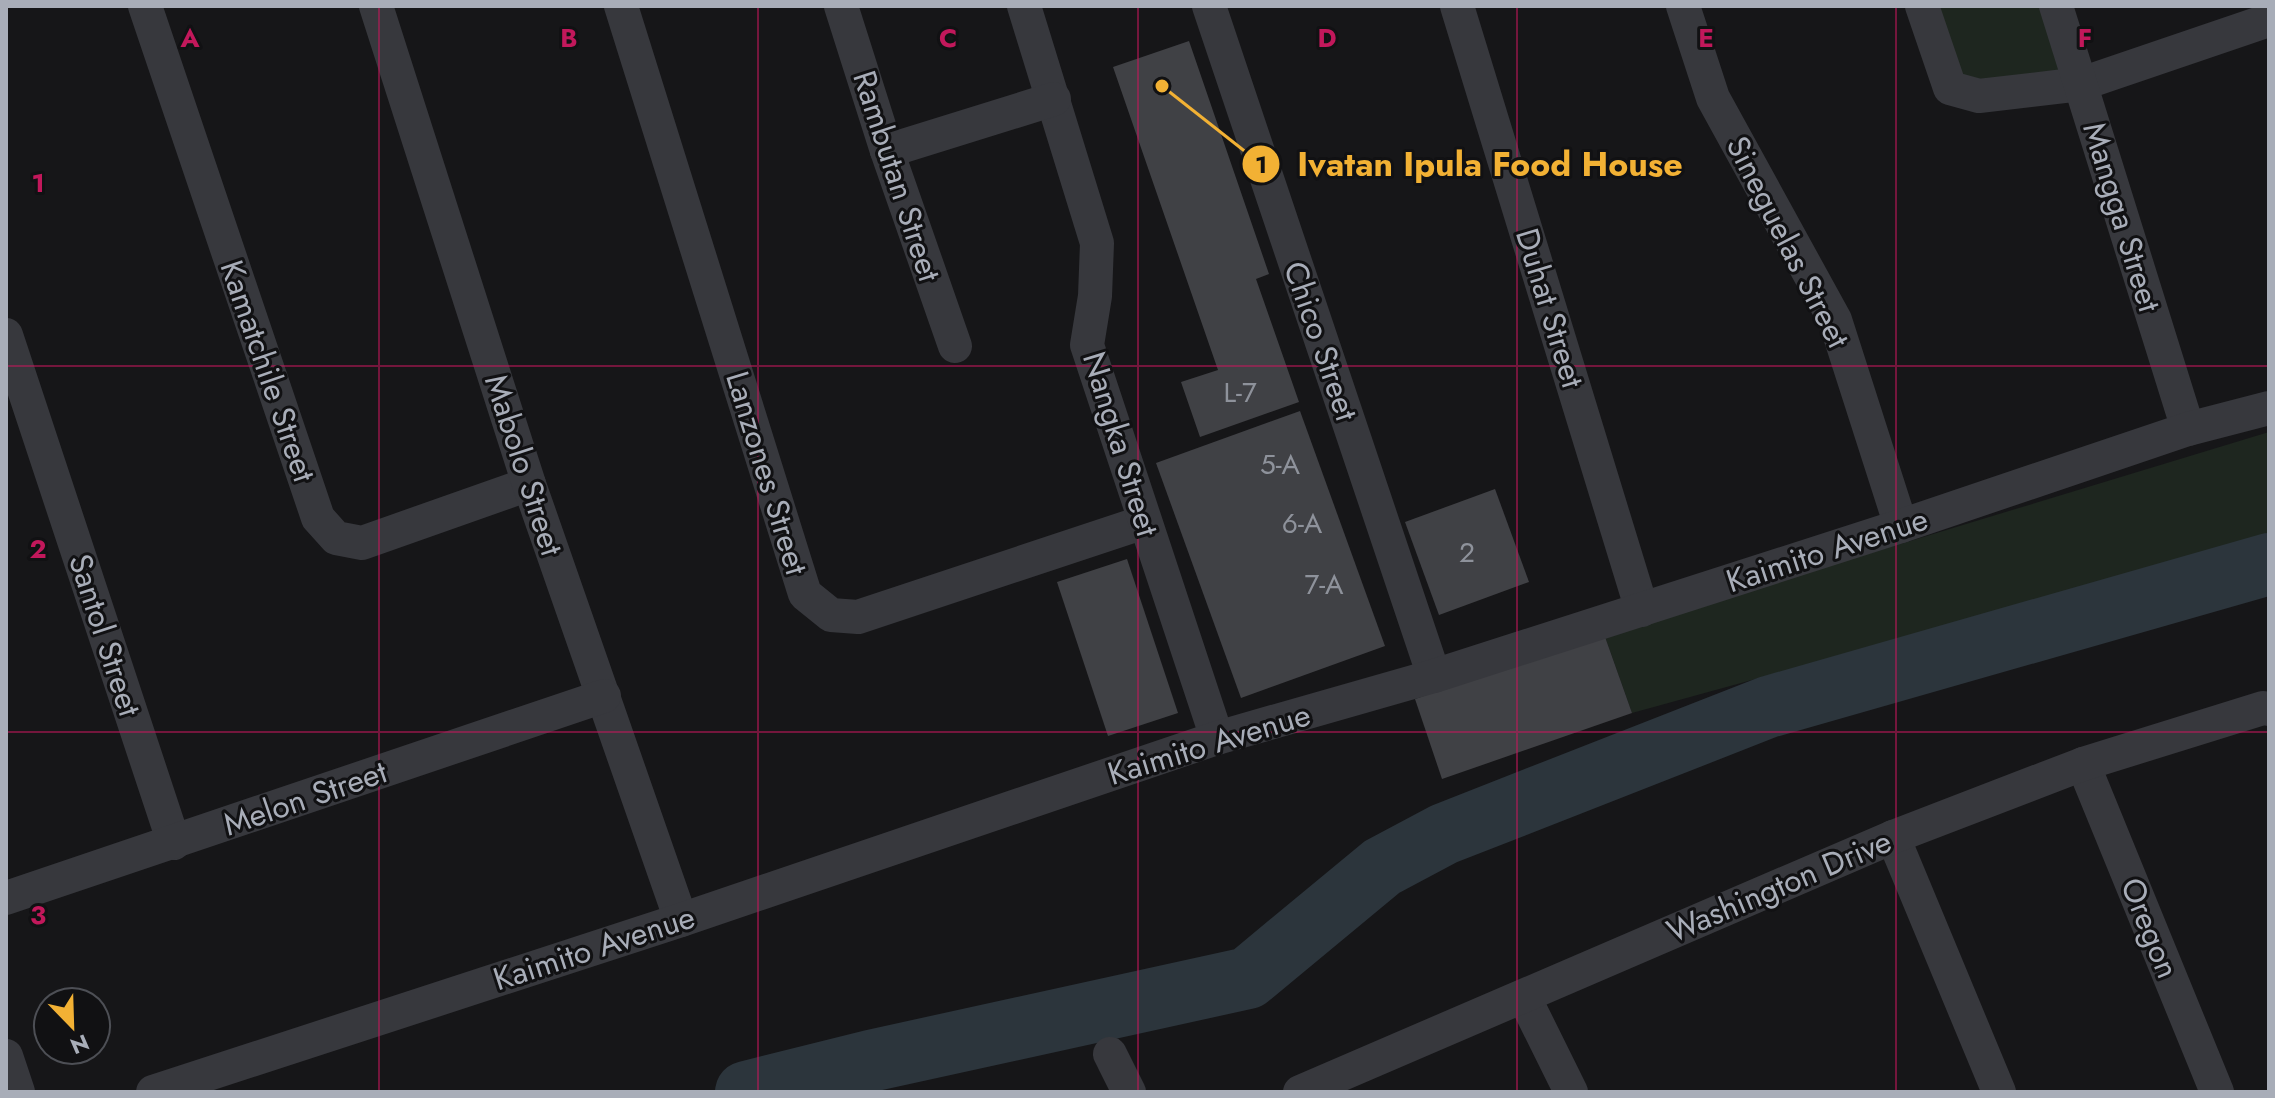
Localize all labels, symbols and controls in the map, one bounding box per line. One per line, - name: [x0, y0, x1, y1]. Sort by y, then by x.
- text: A: [179, 19, 200, 57]
- text: B: [560, 19, 578, 57]
- text: C: [939, 19, 957, 57]
- text: D: [1317, 19, 1337, 57]
- text: E: [1698, 19, 1714, 57]
- text: F: [2078, 19, 2092, 57]
- street label: Rambutan Street: [841, 65, 953, 288]
- street label: Mangga Street: [2071, 117, 2173, 318]
- street label: Sineguelas Street: [1715, 128, 1861, 356]
- callout: Ivatan Ipula Food House: [1241, 135, 1699, 193]
- text: Ivatan Ipula Food House: [1297, 140, 1683, 189]
- text: 1: [1255, 147, 1267, 182]
- text: 1: [31, 164, 45, 202]
- street label: Duhat Street: [1504, 223, 1596, 394]
- street label: Kamatchile Street: [209, 254, 328, 488]
- street label: Chico Street: [1272, 255, 1370, 427]
- street label: Nangka Street: [1071, 346, 1171, 542]
- street label: Lanzones Street: [714, 366, 820, 581]
- street label: Mabolo Street: [473, 369, 575, 562]
- house number: L-7: [1223, 372, 1257, 413]
- house number: 5-A: [1260, 444, 1301, 485]
- street label: Kaimito Avenue: [1720, 496, 1934, 604]
- house number: 6-A: [1282, 503, 1323, 544]
- text: 2: [29, 530, 47, 568]
- house number: 2: [1459, 532, 1475, 573]
- street label: Santol Street: [57, 548, 153, 722]
- house number: 7-A: [1304, 564, 1344, 605]
- street label: Kaimito Avenue: [1102, 691, 1316, 797]
- street label: Melon Street: [217, 748, 393, 847]
- street label: Washington Drive: [1660, 818, 1898, 954]
- street label: Oregon: [2109, 871, 2191, 985]
- street label: Kaimito Avenue: [487, 894, 701, 1002]
- text: 3: [30, 896, 46, 934]
- north arrow: [32, 986, 112, 1066]
- text: N: [66, 1026, 94, 1063]

